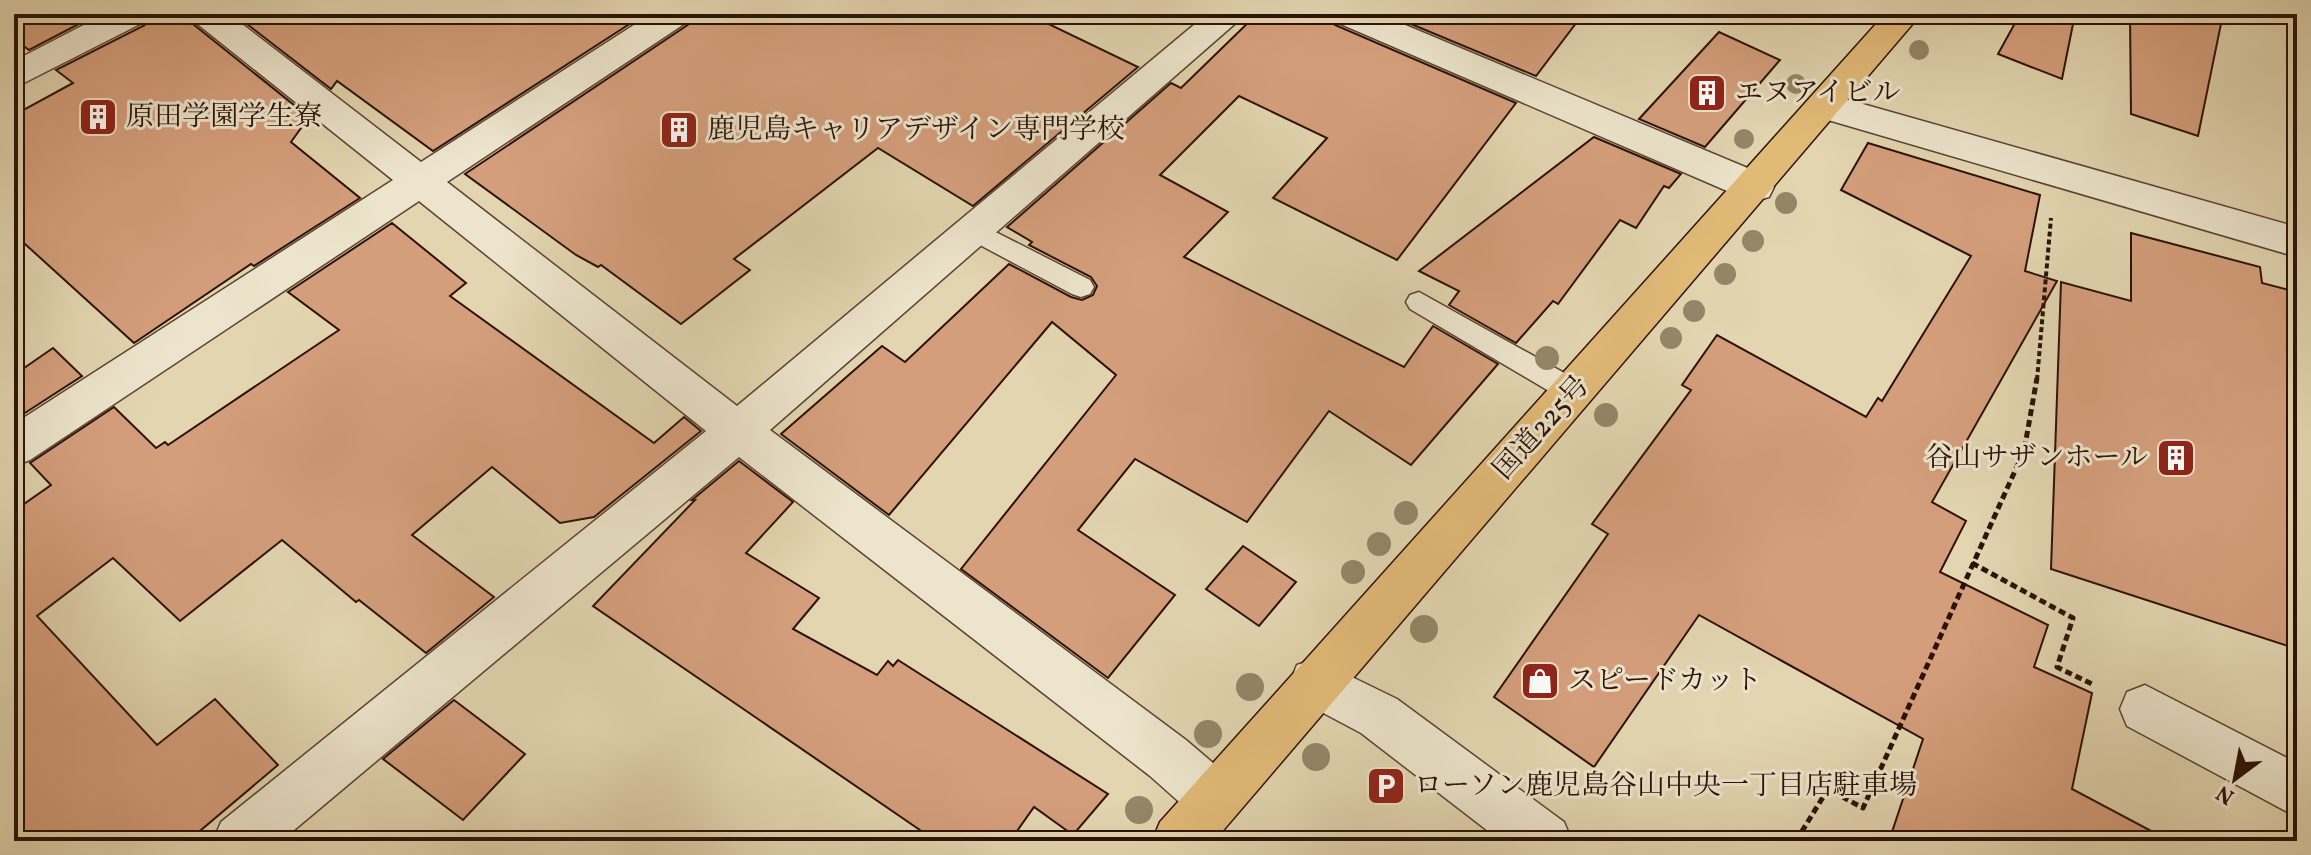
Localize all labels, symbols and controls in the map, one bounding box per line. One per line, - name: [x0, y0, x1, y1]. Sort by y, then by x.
- building icon: エヌアイビル: [1686, 72, 1728, 114]
- place label: エヌアイビル: [1735, 74, 1900, 113]
- building icon: 原田学園学生寮: [77, 96, 119, 138]
- place label: 原田学園学生寮: [126, 98, 322, 137]
- building icon: 鹿児島キャリアデザイン専門学校: [658, 109, 700, 151]
- place label: 鹿児島キャリアデザイン専門学校: [707, 111, 1125, 150]
- street label: 国道225号: [1485, 368, 1599, 488]
- building icon: 谷山サザンホール: [2155, 437, 2197, 479]
- place label: 谷山サザンホール: [1925, 439, 2148, 478]
- shop icon: スピードカット: [1519, 660, 1561, 702]
- place label: スピードカット: [1568, 662, 1762, 701]
- north arrow: [2195, 739, 2275, 819]
- parking icon: ローソン鹿児島谷山中央一丁目店駐車場: [1365, 765, 1407, 807]
- place label: ローソン鹿児島谷山中央一丁目店駐車場: [1414, 767, 1917, 806]
- text: N: [2211, 776, 2241, 811]

